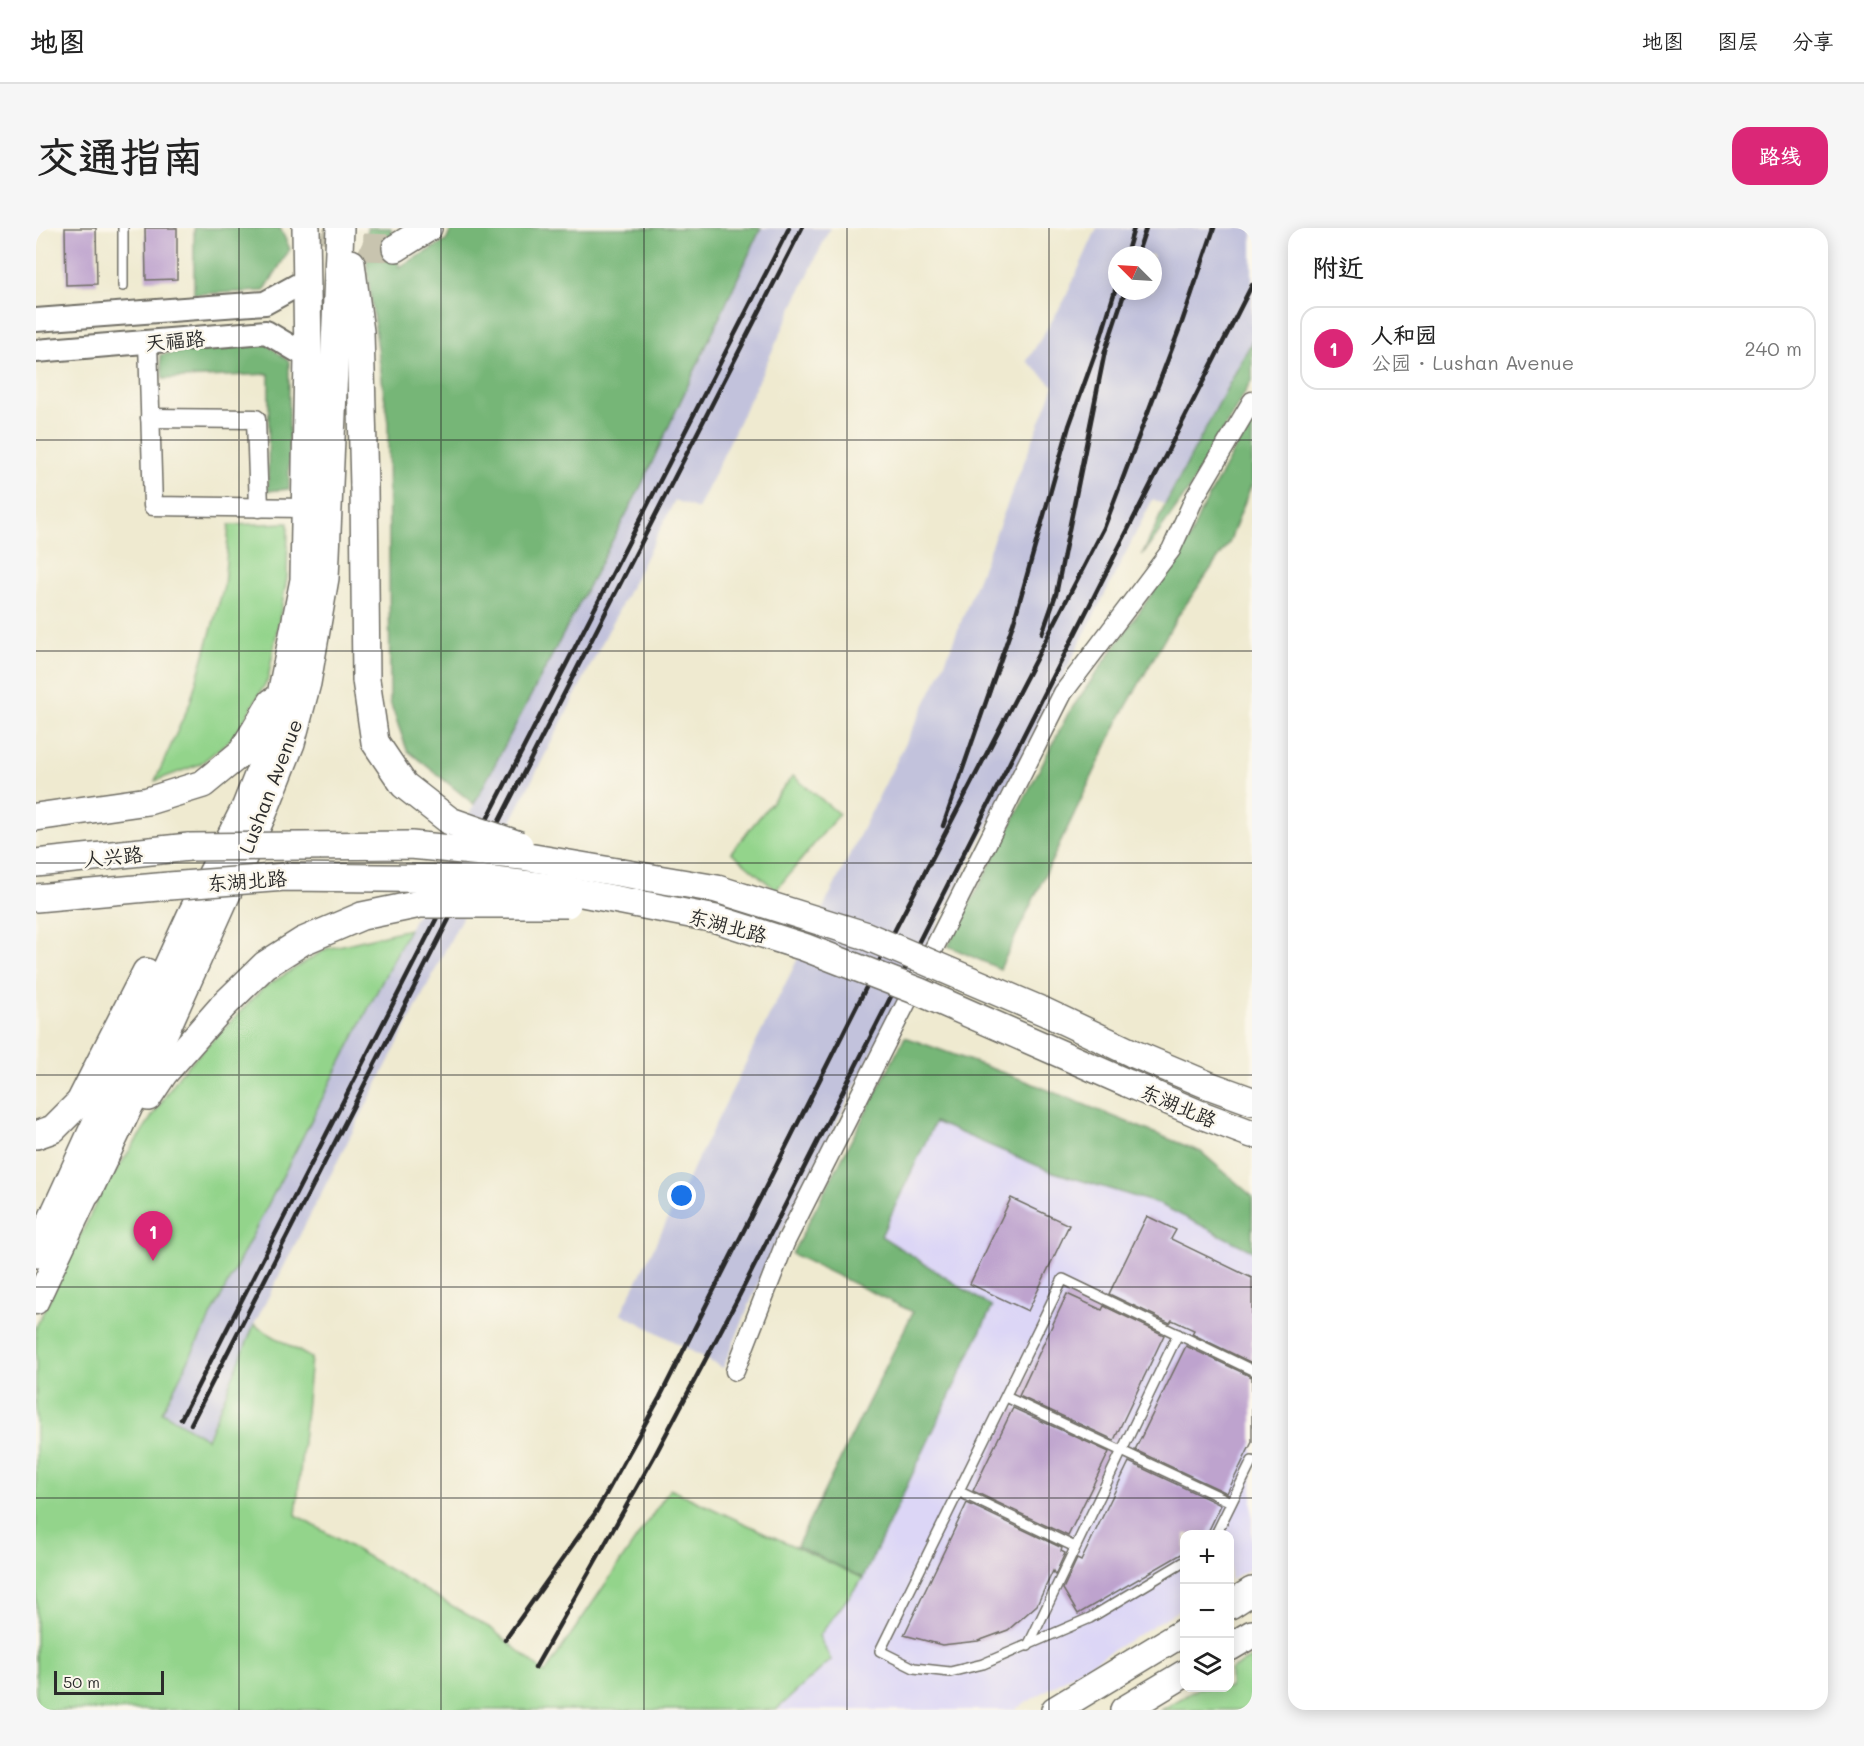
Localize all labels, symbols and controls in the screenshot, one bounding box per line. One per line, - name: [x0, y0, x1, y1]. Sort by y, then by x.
- text: 地图: [30, 23, 86, 59]
- text: 地图: [1642, 27, 1684, 54]
- text: 图层: [1717, 27, 1759, 54]
- text: 分享: [1792, 27, 1834, 54]
- button: 路线: [1732, 127, 1828, 185]
- text: 交通指南: [36, 128, 204, 183]
- north arrow: [1108, 246, 1162, 300]
- text: 附近: [1312, 250, 1364, 284]
- text: 人和园: [1371, 320, 1437, 349]
- street label: 天福路: [144, 324, 207, 356]
- text: 1: [1329, 335, 1338, 361]
- text: 240 m: [1744, 335, 1802, 361]
- text: 公园 · Lushan Avenue: [1371, 349, 1574, 375]
- street label: Lushan Avenue: [232, 715, 308, 857]
- street label: 人兴路: [82, 840, 145, 872]
- street label: 东湖北路: [206, 864, 289, 896]
- street label: 东湖北路: [686, 902, 771, 948]
- street label: 东湖北路: [1137, 1077, 1222, 1133]
- your location: [667, 1181, 696, 1210]
- pin: 1: [134, 1212, 172, 1261]
- map controls: [1180, 1530, 1234, 1692]
- button: +: [1180, 1530, 1234, 1584]
- button: −: [1180, 1584, 1234, 1638]
- button: layers: [1180, 1638, 1234, 1692]
- scale bar: [54, 1668, 164, 1696]
- text: 50 m: [63, 1671, 100, 1692]

